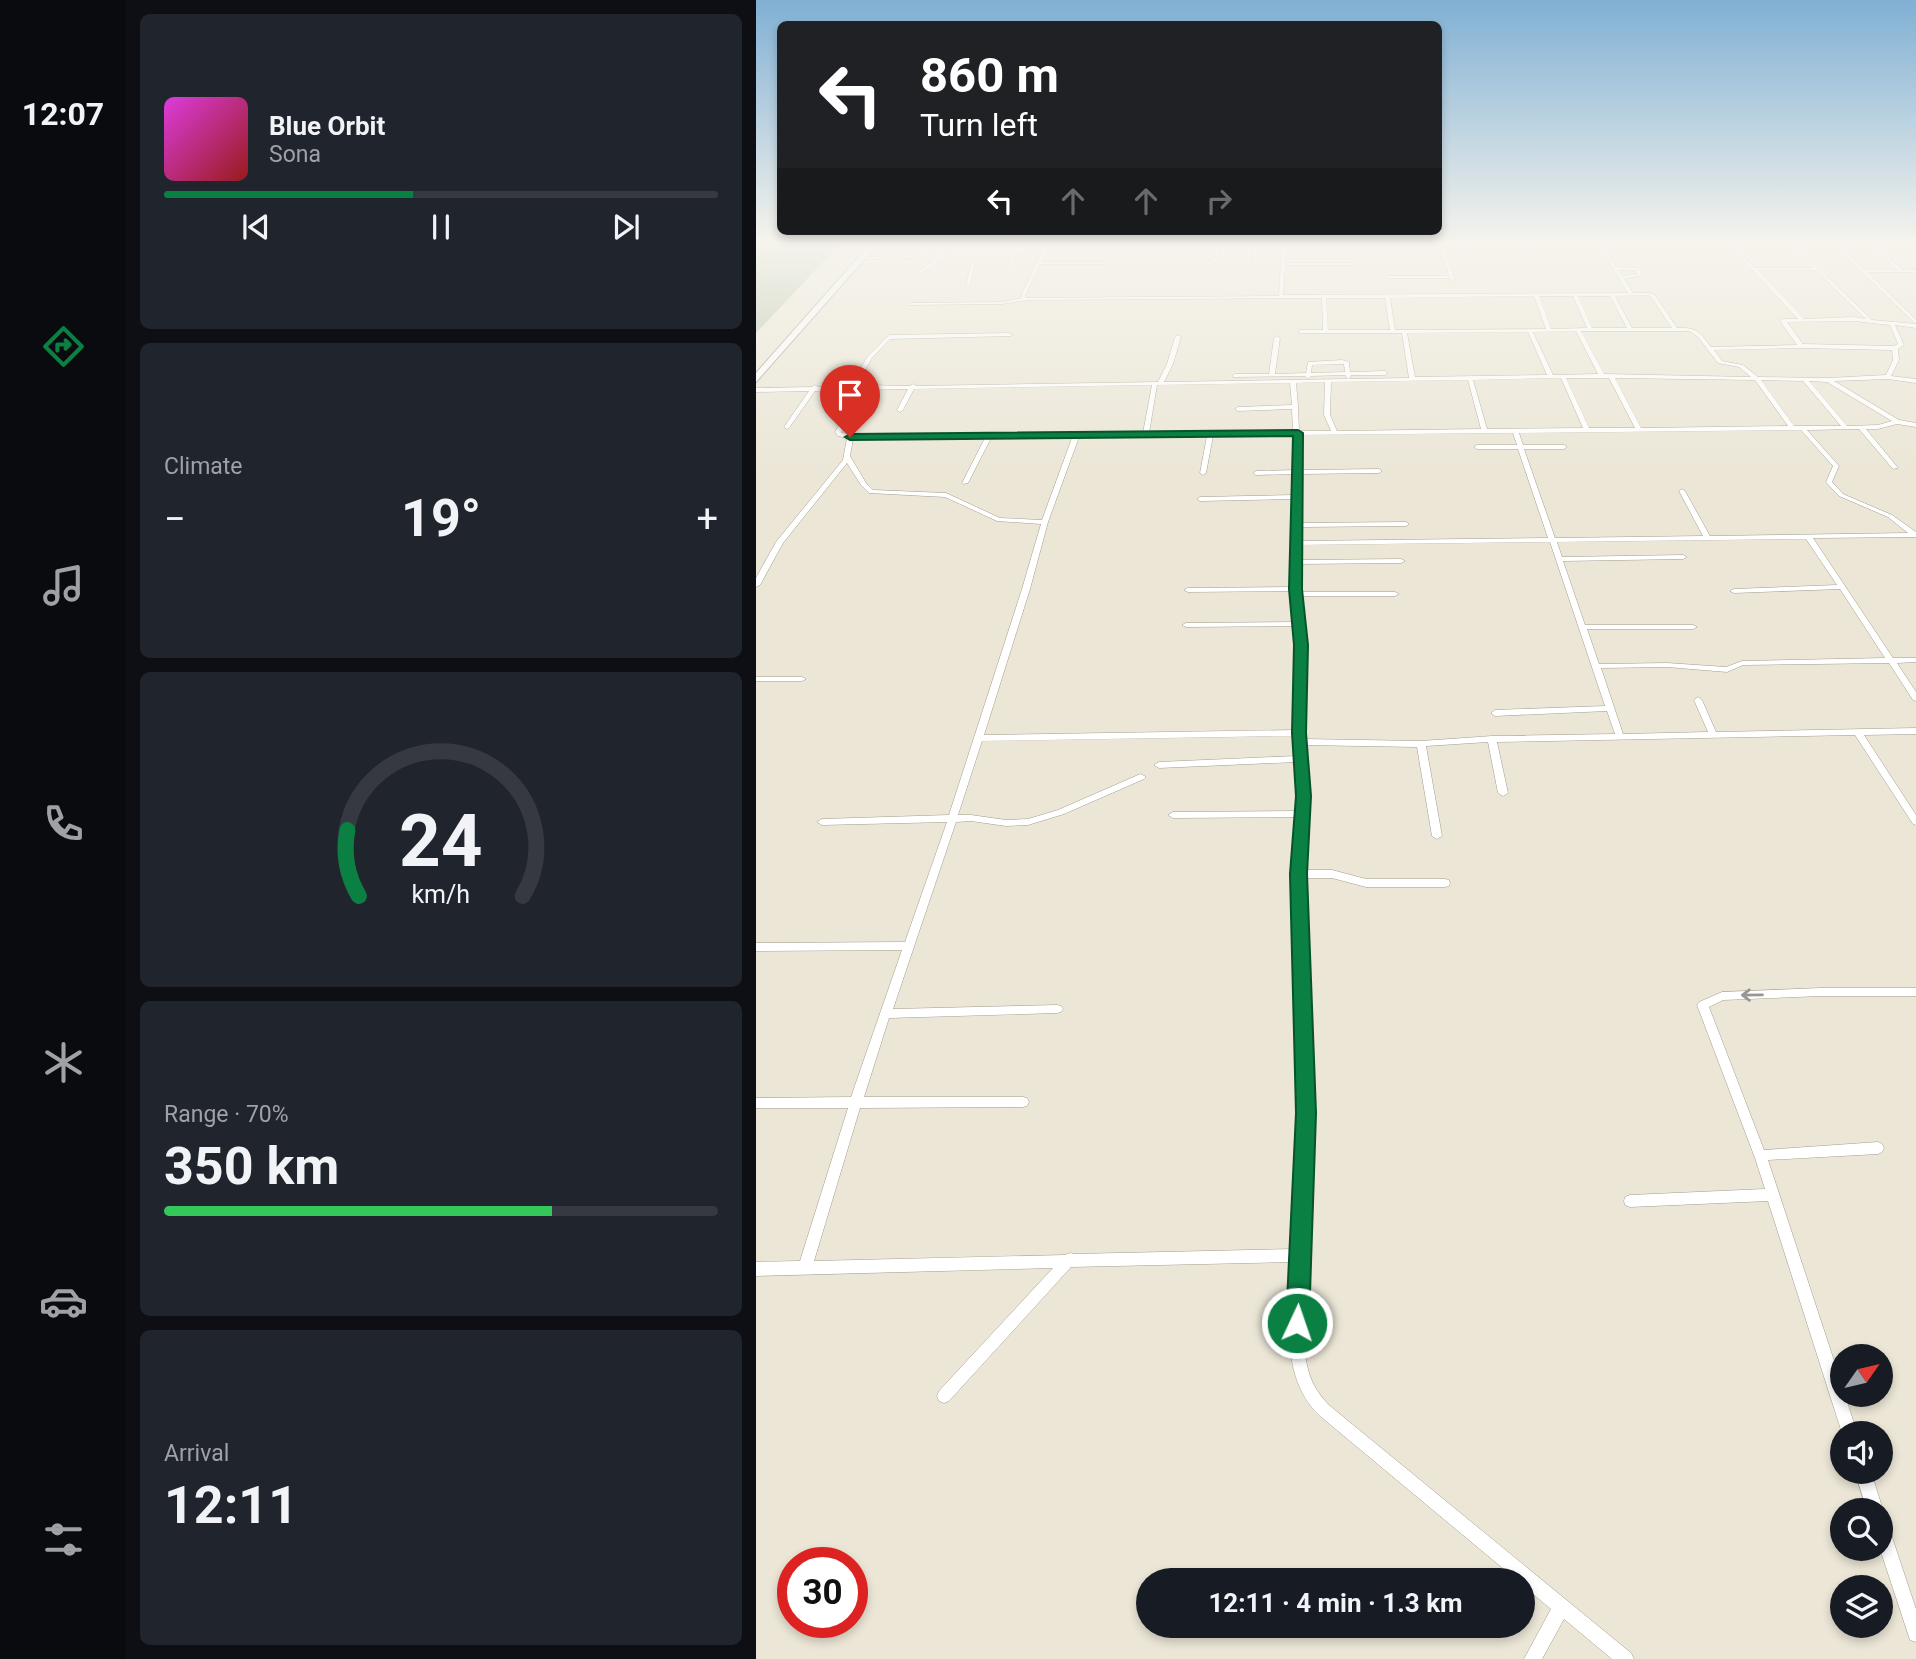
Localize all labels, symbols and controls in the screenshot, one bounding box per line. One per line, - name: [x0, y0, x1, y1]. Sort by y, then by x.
- text: 860 m: [920, 47, 1059, 104]
- icon: left: [805, 49, 896, 140]
- text: 12:07: [22, 95, 104, 133]
- text: Turn left: [920, 106, 1038, 144]
- text: Blue Orbit: [269, 111, 385, 141]
- text: Sona: [269, 141, 321, 168]
- icon: left: [981, 182, 1019, 220]
- icon: ahead: [1054, 182, 1092, 220]
- icon: ahead: [1127, 182, 1165, 220]
- icon: right: [1200, 182, 1238, 220]
- icon: previous: [237, 208, 275, 246]
- icon: pause: [422, 208, 460, 246]
- icon: next: [607, 208, 645, 246]
- icon: directions: [39, 322, 88, 371]
- pin: [820, 365, 880, 437]
- icon: arrive: [831, 376, 869, 414]
- text: Climate: [164, 453, 243, 480]
- text: 19°: [401, 488, 481, 549]
- text: −: [164, 497, 186, 541]
- text: +: [696, 497, 718, 541]
- icon: music: [39, 561, 88, 610]
- text: 24: [399, 798, 483, 884]
- icon: phone: [39, 799, 88, 848]
- text: km/h: [412, 879, 470, 908]
- one-way arrow: [1741, 989, 1764, 1002]
- icon: climate: [39, 1038, 88, 1087]
- text: Range · 70%: [164, 1101, 289, 1128]
- text: 350 km: [164, 1136, 339, 1197]
- icon: car: [39, 1277, 88, 1326]
- position arrow: [1260, 1286, 1334, 1360]
- north arrow: [1830, 1344, 1894, 1407]
- map controls: [1830, 1344, 1893, 1638]
- button: sound: [1830, 1421, 1893, 1484]
- text: Arrival: [164, 1440, 229, 1467]
- text: 12:11: [164, 1475, 298, 1536]
- button: search: [1830, 1498, 1893, 1561]
- icon: filters: [39, 1515, 88, 1564]
- speed limit sign: 30: [777, 1547, 868, 1638]
- button: layers: [1830, 1575, 1893, 1638]
- text: 12:11 · 4 min · 1.3 km: [1208, 1588, 1463, 1618]

